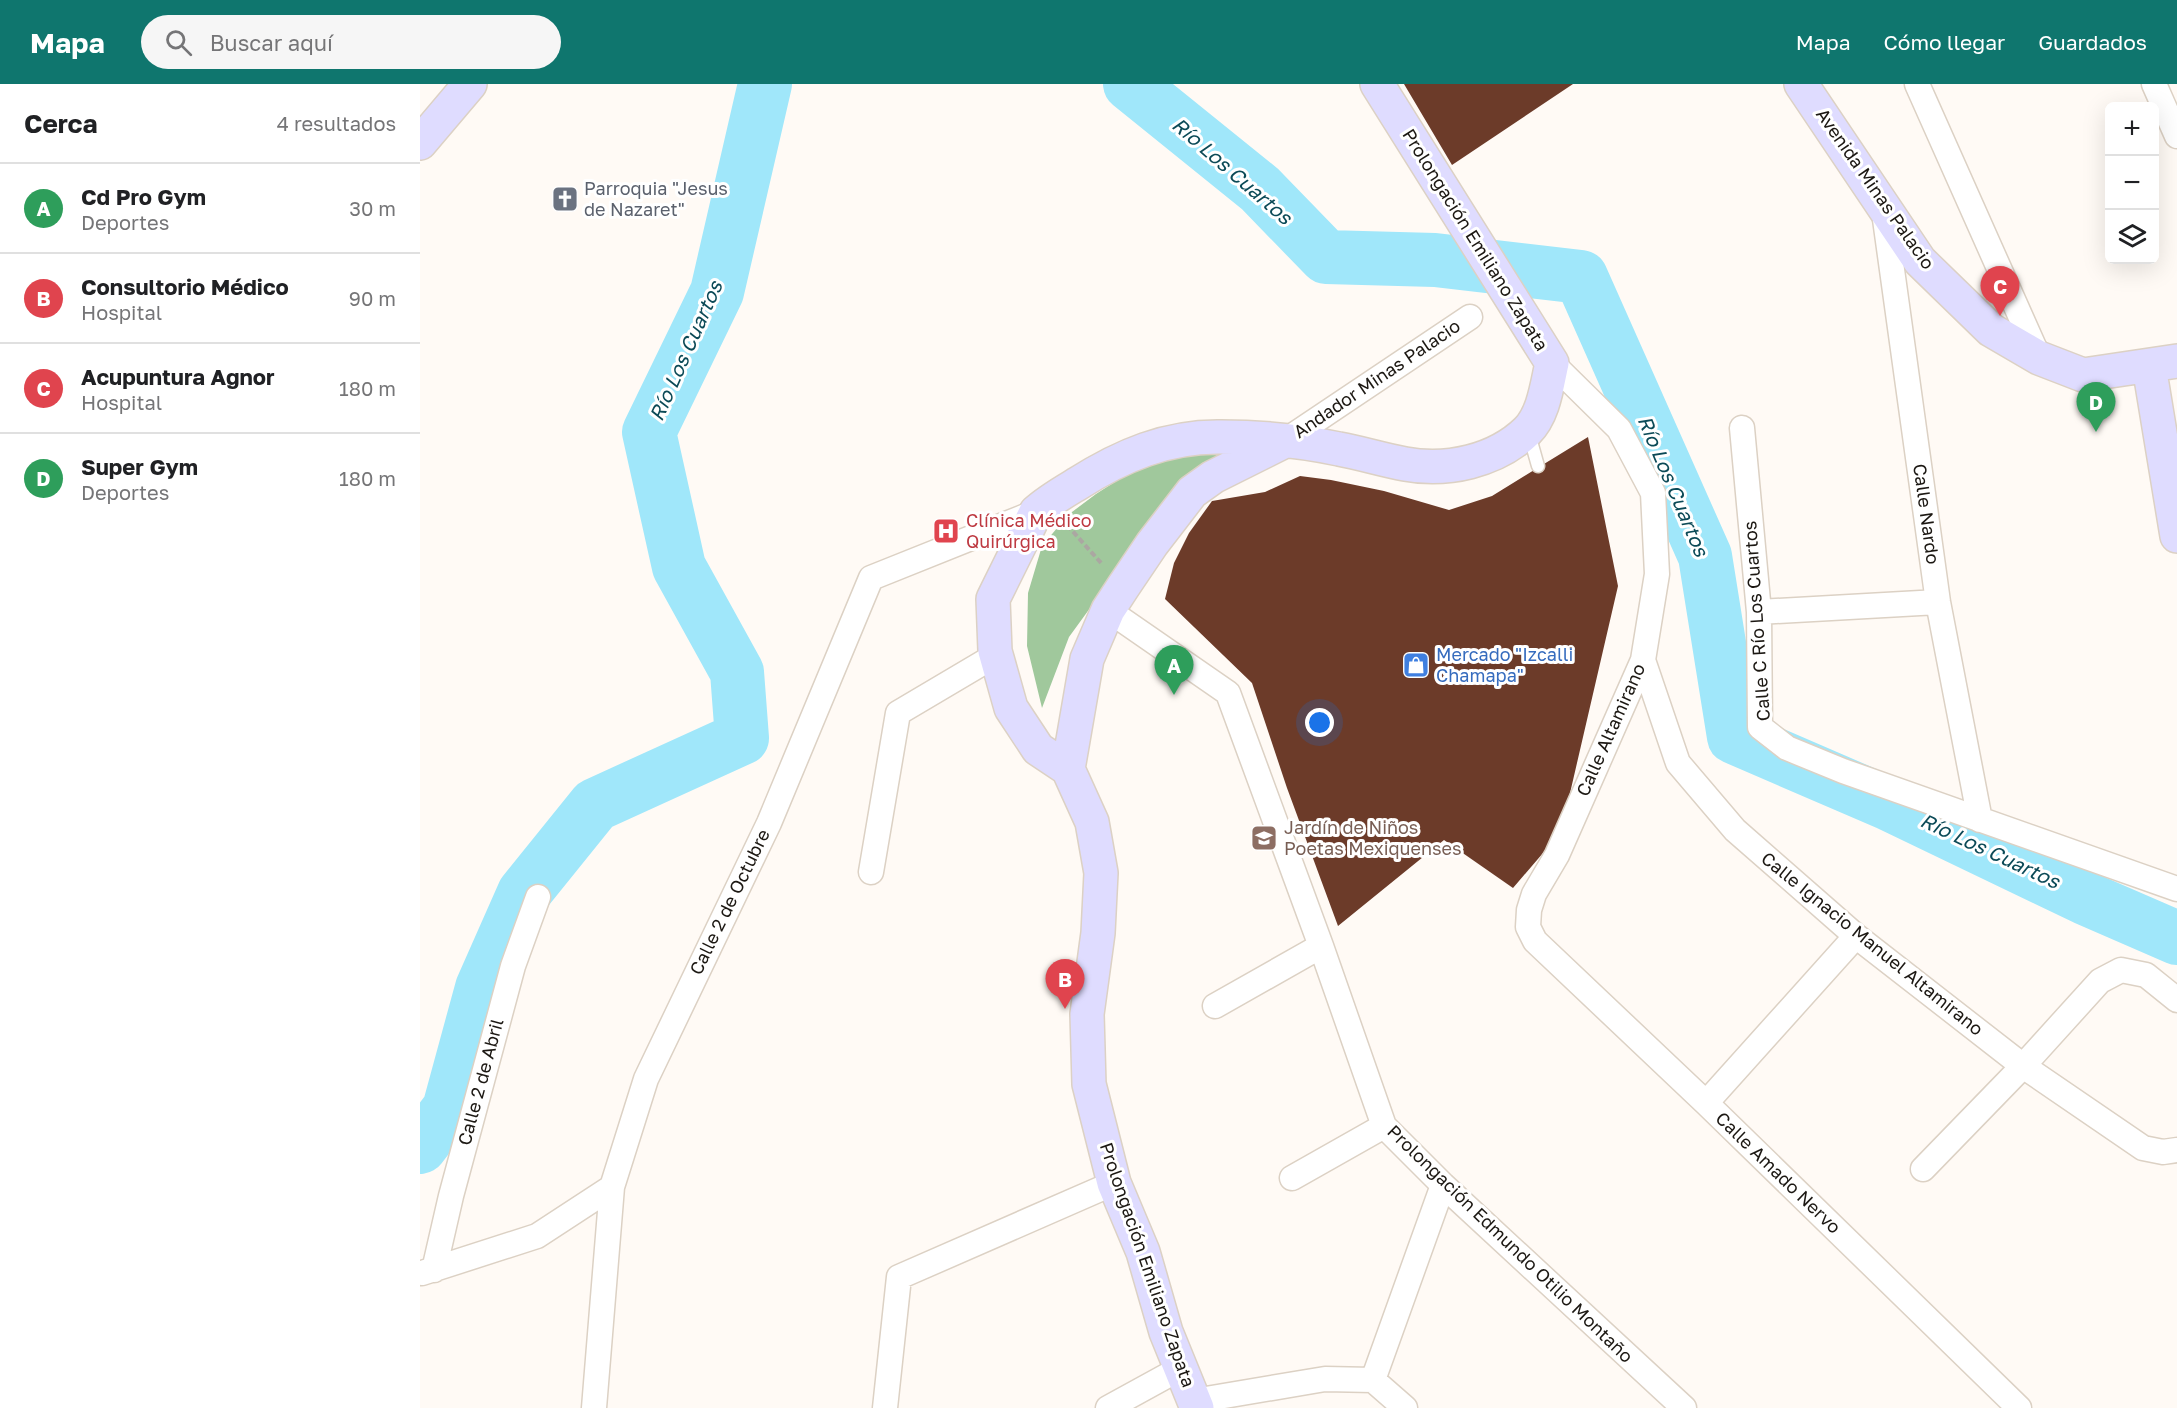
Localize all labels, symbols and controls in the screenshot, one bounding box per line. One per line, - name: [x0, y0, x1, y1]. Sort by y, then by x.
- search box: [141, 15, 561, 69]
- text: Mapa: [30, 26, 105, 59]
- icon: search: [162, 26, 195, 59]
- text: Buscar aquí: [210, 29, 333, 56]
- text: Mapa: [1796, 29, 1851, 55]
- text: Cómo llegar: [1884, 29, 2005, 55]
- text: Guardados: [2038, 29, 2147, 55]
- map controls: [2105, 102, 2159, 264]
- button: +: [2105, 102, 2159, 156]
- street label: Avenida Minas Palacio: [1812, 104, 1940, 273]
- text: Cerca: [24, 108, 98, 139]
- text: 4 resultados: [277, 111, 396, 135]
- water label: Río Los Cuartos: [1168, 112, 1298, 230]
- street label: Prolongación Emiliano Zapata: [1398, 125, 1553, 354]
- button: −: [2105, 156, 2159, 210]
- place label: Parroquia "Jesus de Nazaret": [584, 177, 728, 220]
- text: Cd Pro Gym: [81, 183, 206, 210]
- church icon: Parroquia "Jesus de Nazaret": [550, 184, 580, 214]
- text: A: [36, 196, 51, 220]
- text: 30 m: [349, 196, 396, 220]
- text: Deportes: [81, 210, 169, 234]
- button: layers: [2105, 210, 2159, 264]
- pin: C: [1980, 266, 2020, 316]
- text: Consultorio Médico: [81, 273, 289, 300]
- water label: Río Los Cuartos: [644, 276, 727, 424]
- text: B: [36, 286, 51, 310]
- text: 90 m: [349, 286, 396, 310]
- text: Hospital: [81, 300, 162, 324]
- street label: Andador Minas Palacio: [1289, 314, 1464, 442]
- text: Acupuntura Agnor: [81, 363, 275, 390]
- text: C: [36, 376, 51, 400]
- text: 180 m: [339, 376, 396, 400]
- pin: D: [2076, 382, 2116, 432]
- text: Hospital: [81, 390, 162, 414]
- water label: Río Los Cuartos: [1633, 412, 1715, 561]
- text: Super Gym: [81, 453, 198, 480]
- street label: Calle Nardo: [1909, 462, 1945, 566]
- text: D: [36, 466, 51, 490]
- text: 180 m: [339, 466, 396, 490]
- text: Deportes: [81, 480, 169, 504]
- place label: Clínica Médico Quirúrgica: [966, 509, 1092, 552]
- hospital icon: Clínica Médico Quirúrgica: [931, 516, 961, 546]
- street label: Calle C Río Los Cuartos: [1738, 520, 1774, 722]
- place label: Mercado "Izcalli Chamapa": [1436, 643, 1573, 686]
- pin: A: [1154, 646, 1194, 695]
- shop icon: Mercado "Izcalli Chamapa": [1401, 650, 1431, 680]
- street label: Calle Altamirano: [1571, 660, 1649, 799]
- your location: [1305, 708, 1334, 737]
- water label: Río Los Cuartos: [1917, 807, 2065, 893]
- place label: Jardín de Niños Poetas Mexiquenses: [1284, 816, 1462, 859]
- school or university icon: Jardín de Niños Poetas Mexiquenses: [1249, 823, 1279, 853]
- street label: Calle 2 de Octubre: [684, 825, 774, 978]
- street label: Calle Ignacio Manuel Altamirano: [1757, 847, 1988, 1040]
- pin: B: [1046, 960, 1084, 1009]
- street label: Calle 2 de Abril: [453, 1016, 508, 1148]
- street label: Calle Amado Nervo: [1712, 1107, 1846, 1238]
- street label: Prolongación Edmundo Otilio Montaño: [1383, 1120, 1638, 1367]
- street label: Prolongación Emiliano Zapata: [1096, 1139, 1200, 1390]

